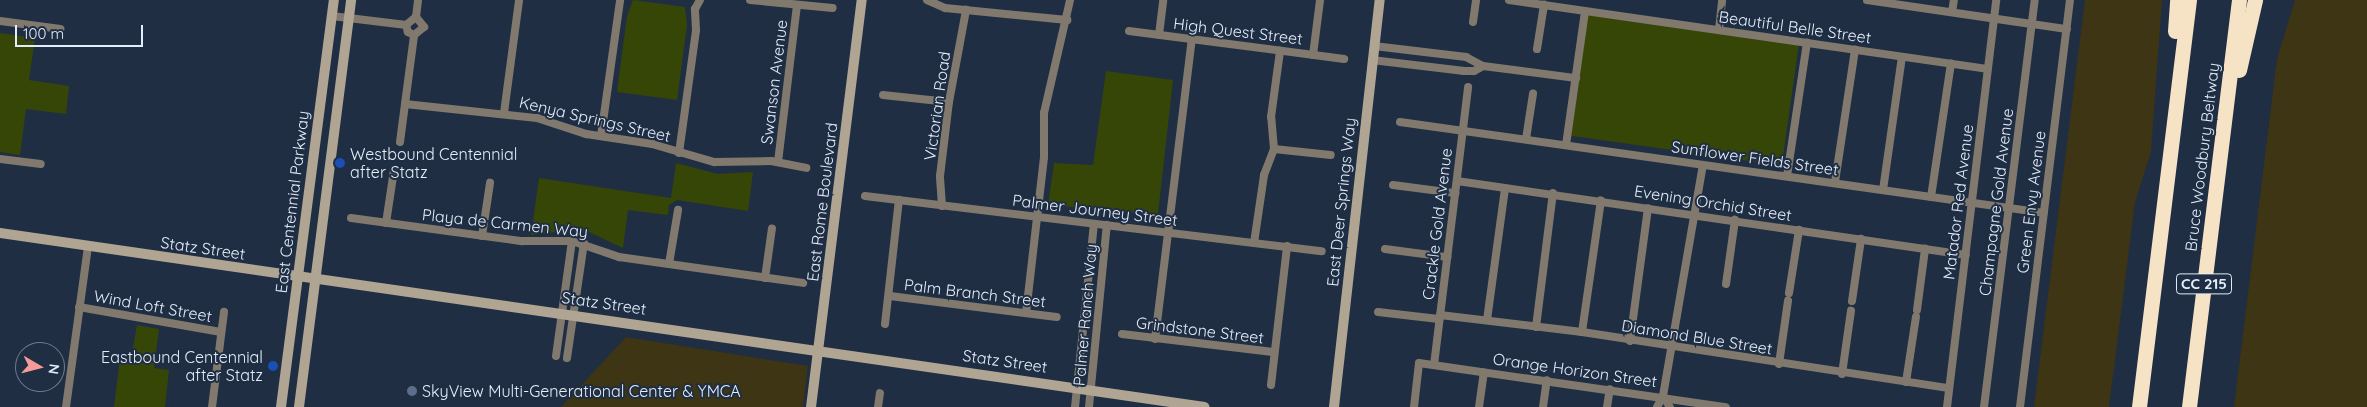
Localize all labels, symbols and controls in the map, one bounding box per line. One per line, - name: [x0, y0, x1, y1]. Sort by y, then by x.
- street label: Beautiful Belle Street: [1718, 7, 1872, 47]
- street label: High Quest Street: [1172, 14, 1304, 48]
- scale bar: [18, 15, 145, 47]
- street label: Swanson Avenue: [757, 19, 791, 145]
- text: 100 m: [23, 24, 64, 43]
- street label: Victorian Road: [920, 50, 954, 162]
- street label: Bruce Woodbury Beltway: [2181, 62, 2223, 252]
- street label: Kenya Springs Street: [517, 92, 673, 146]
- street label: Champagne Gold Avenue: [1975, 107, 2017, 297]
- street label: East Centennial Parkway: [271, 110, 313, 294]
- street label: East Deer Springs Way: [1323, 117, 1359, 287]
- street label: East Rome Boulevard: [803, 122, 841, 282]
- street label: Matador Red Avenue: [1939, 123, 1977, 281]
- street label: Green Envy Avenue: [2013, 130, 2049, 274]
- street label: Sunflower Fields Street: [1670, 137, 1840, 179]
- place label: Westbound Centennial after Statz: [350, 144, 517, 182]
- street label: Crackle Gold Avenue: [1418, 147, 1456, 301]
- marker: Westbound Centennial after Statz: [334, 157, 346, 169]
- street label: Evening Orchid Street: [1633, 181, 1793, 225]
- street label: Palmer Journey Street: [1011, 190, 1179, 230]
- street label: Playa de Carmen Way: [421, 205, 589, 241]
- street label: Statz Street: [159, 233, 247, 263]
- street label: Palmer Ranch Way: [1069, 243, 1101, 387]
- road number: CC 215: [2175, 272, 2233, 296]
- street label: Palm Branch Street: [903, 275, 1047, 311]
- street label: Wind Loft Street: [92, 286, 214, 326]
- street label: Statz Street: [560, 288, 648, 318]
- street label: Grindstone Street: [1135, 313, 1265, 347]
- street label: Diamond Blue Street: [1620, 316, 1774, 358]
- north arrow: [15, 342, 65, 392]
- street label: Statz Street: [961, 346, 1049, 376]
- place label: Eastbound Centennial after Statz: [101, 347, 263, 385]
- street label: Orange Horizon Street: [1492, 349, 1658, 391]
- marker: Eastbound Centennial after Statz: [267, 360, 279, 372]
- text: N: [44, 363, 63, 375]
- place label: SkyView Multi-Generational Center & YMCA: [422, 381, 741, 401]
- marker: SkyView Multi-Generational Center & YMCA: [406, 385, 418, 397]

